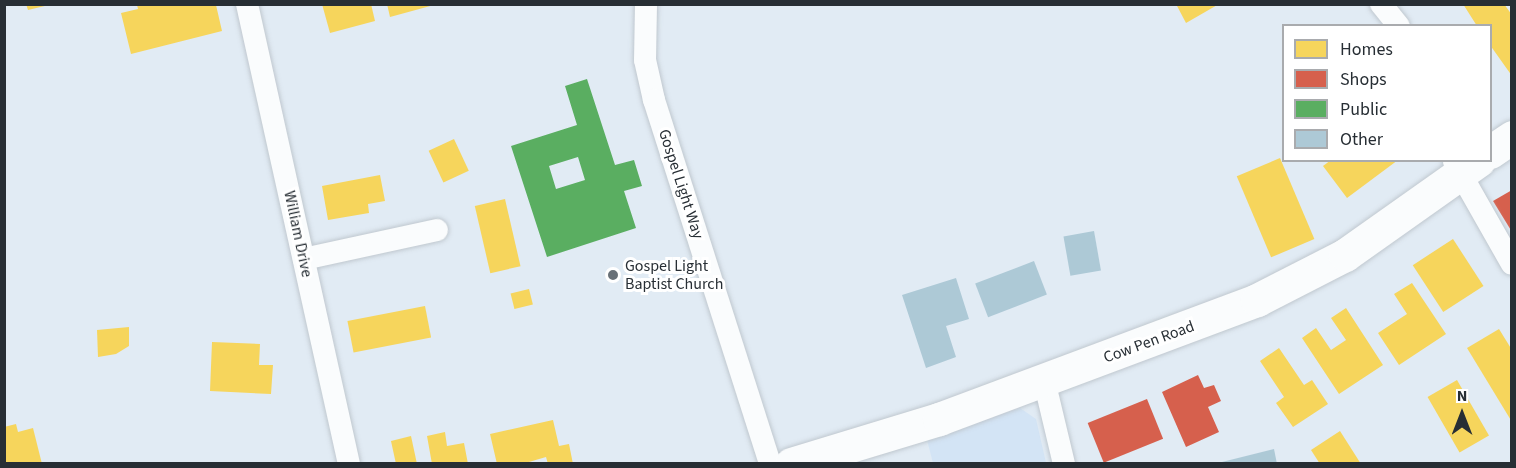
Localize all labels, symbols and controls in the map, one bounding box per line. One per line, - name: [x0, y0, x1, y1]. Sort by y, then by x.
- legend: [1282, 24, 1492, 162]
- text: Homes: [1340, 37, 1393, 62]
- text: Shops: [1340, 67, 1387, 92]
- text: Public: [1340, 97, 1387, 122]
- street label: Gospel Light Way: [654, 127, 708, 241]
- text: Other: [1340, 127, 1383, 152]
- street label: William Drive: [279, 189, 317, 279]
- place label: Gospel Light Baptist Church: [625, 256, 723, 294]
- marker: Gospel Light Baptist Church: [606, 268, 620, 282]
- street label: Cow Pen Road: [1101, 317, 1197, 367]
- north arrow: [1432, 384, 1492, 444]
- text: N: [1457, 385, 1467, 407]

